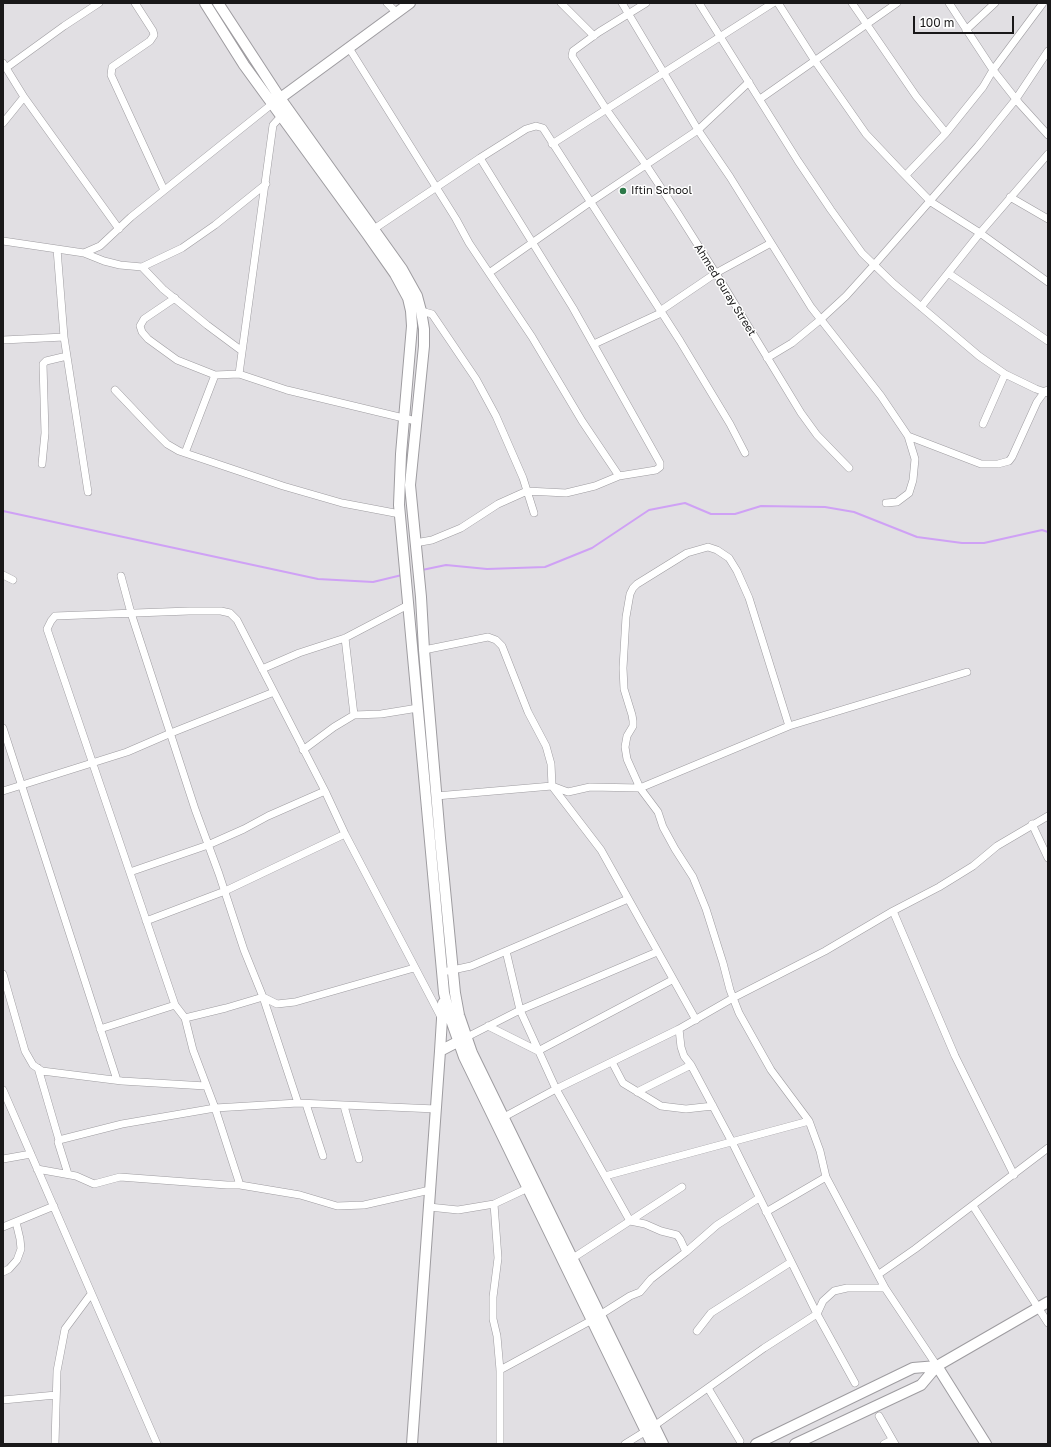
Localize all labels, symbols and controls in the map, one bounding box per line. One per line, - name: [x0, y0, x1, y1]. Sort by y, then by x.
- scale bar: [915, 8, 1016, 34]
- text: 100 m: [920, 15, 954, 30]
- place label: Iftin School: [631, 184, 692, 198]
- marker: Iftin School: [618, 186, 628, 196]
- street label: Ahmed Guray Street: [691, 242, 759, 338]

